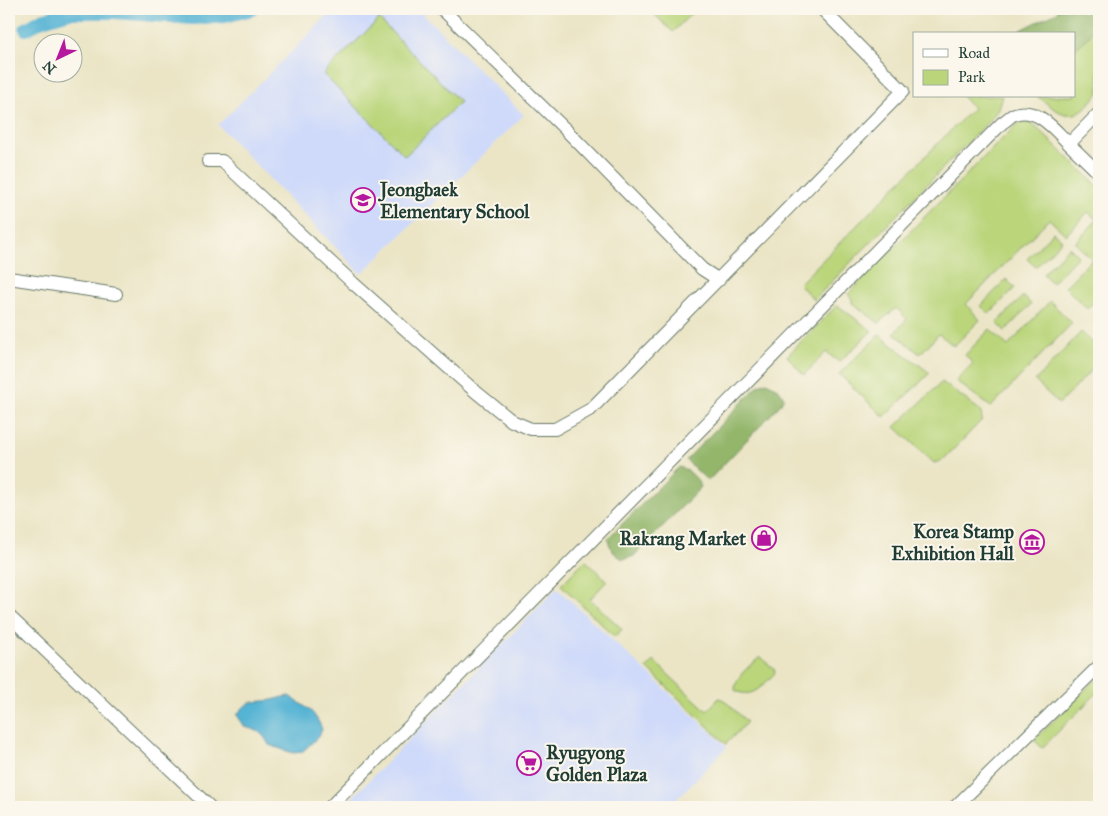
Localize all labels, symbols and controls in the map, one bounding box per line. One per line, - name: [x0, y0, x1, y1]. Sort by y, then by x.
- north arrow: [32, 32, 82, 82]
- legend: [913, 32, 1076, 98]
- text: Road: [958, 44, 990, 62]
- text: N: [39, 57, 60, 77]
- text: Park: [958, 68, 985, 86]
- place label: Jeongbaek Elementary School: [377, 178, 530, 224]
- school or university icon: Jeongbaek Elementary School: [350, 187, 376, 213]
- place label: Korea Stamp Exhibition Hall: [891, 520, 1015, 565]
- shop icon: Rakrang Market: [751, 525, 777, 551]
- place label: Rakrang Market: [620, 527, 746, 551]
- museum icon: Korea Stamp Exhibition Hall: [1019, 529, 1045, 555]
- place label: Ryugyong Golden Plaza: [546, 741, 648, 786]
- supermarket icon: Ryugyong Golden Plaza: [516, 750, 542, 776]

